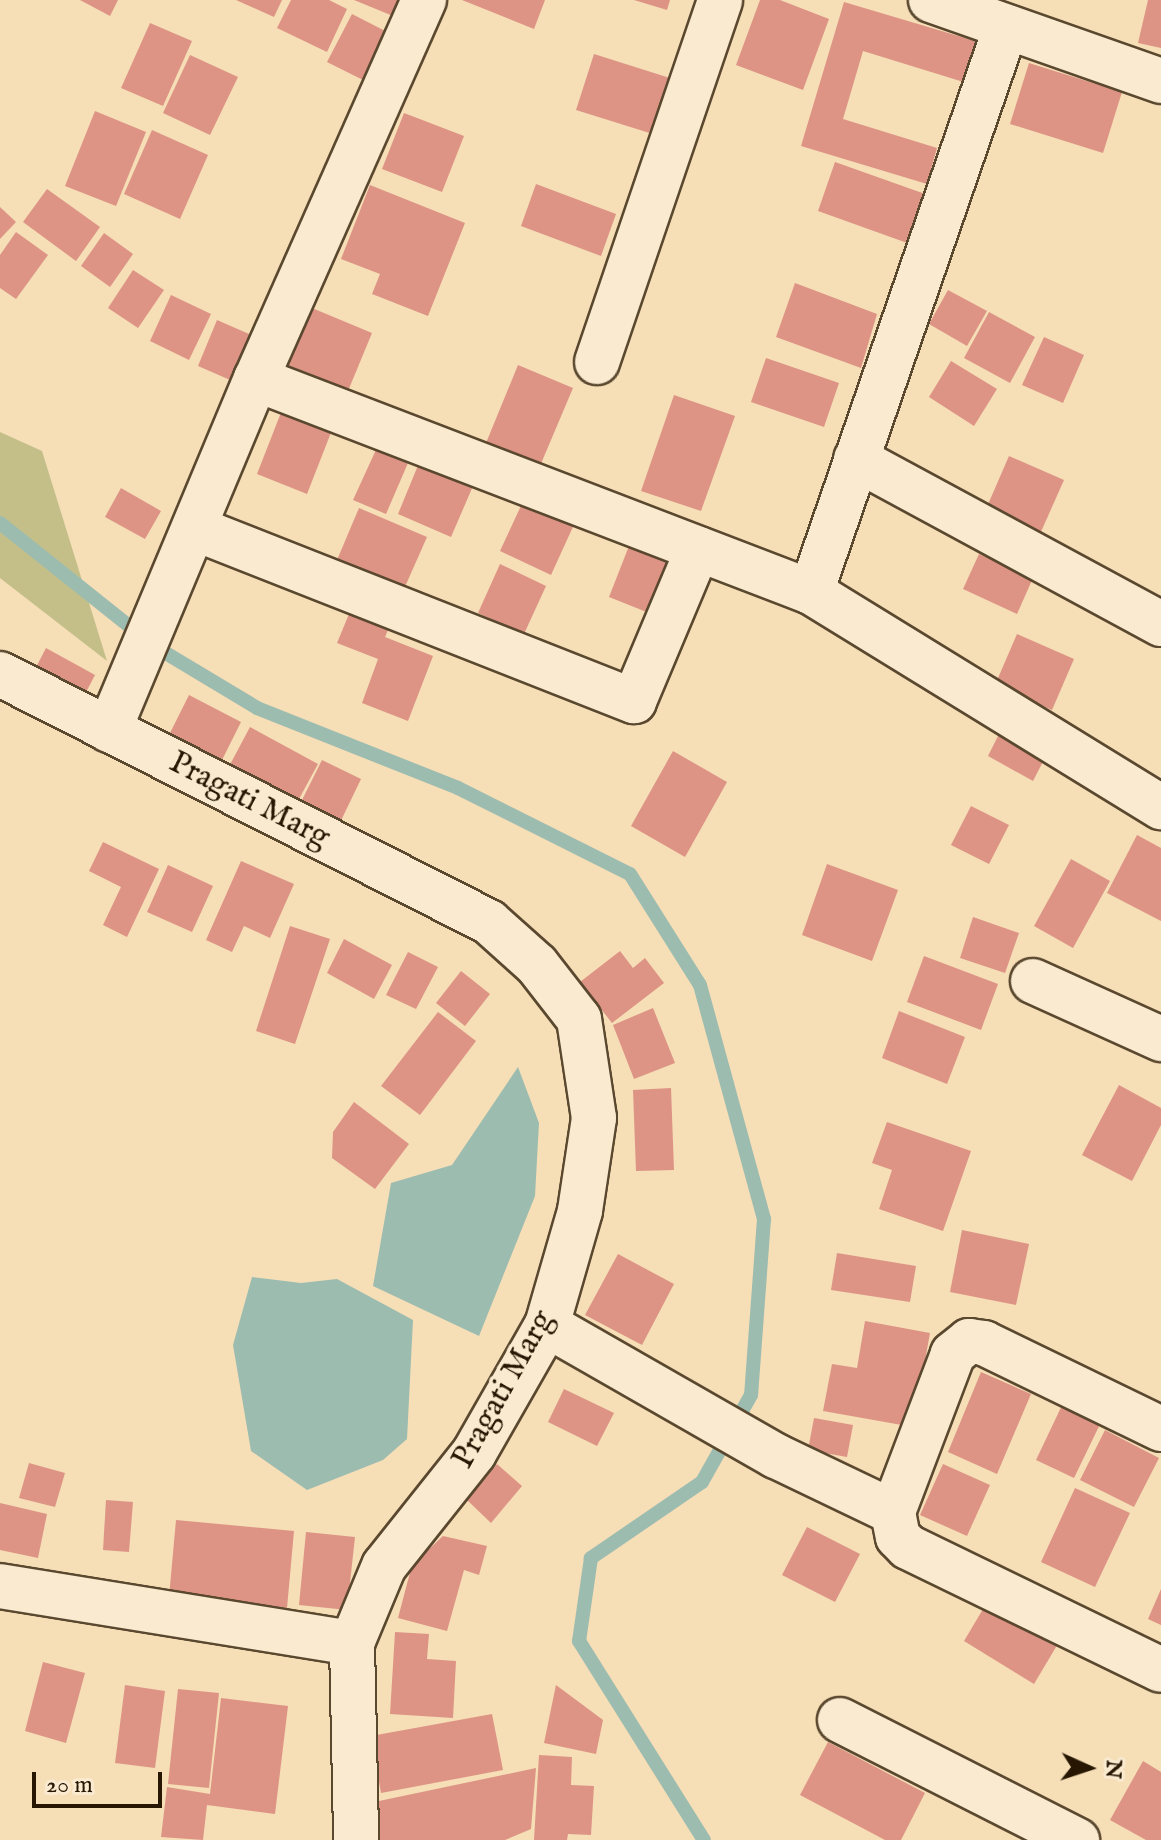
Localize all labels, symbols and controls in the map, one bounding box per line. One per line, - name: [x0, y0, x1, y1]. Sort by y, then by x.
- street label: Pragati Marg: [162, 744, 336, 858]
- street label: Pragati Marg: [445, 1304, 563, 1476]
- north arrow: [1049, 1728, 1129, 1808]
- scale bar: [36, 1756, 166, 1806]
- text: N: [1098, 1759, 1127, 1779]
- text: 20 m: [46, 1770, 93, 1801]

